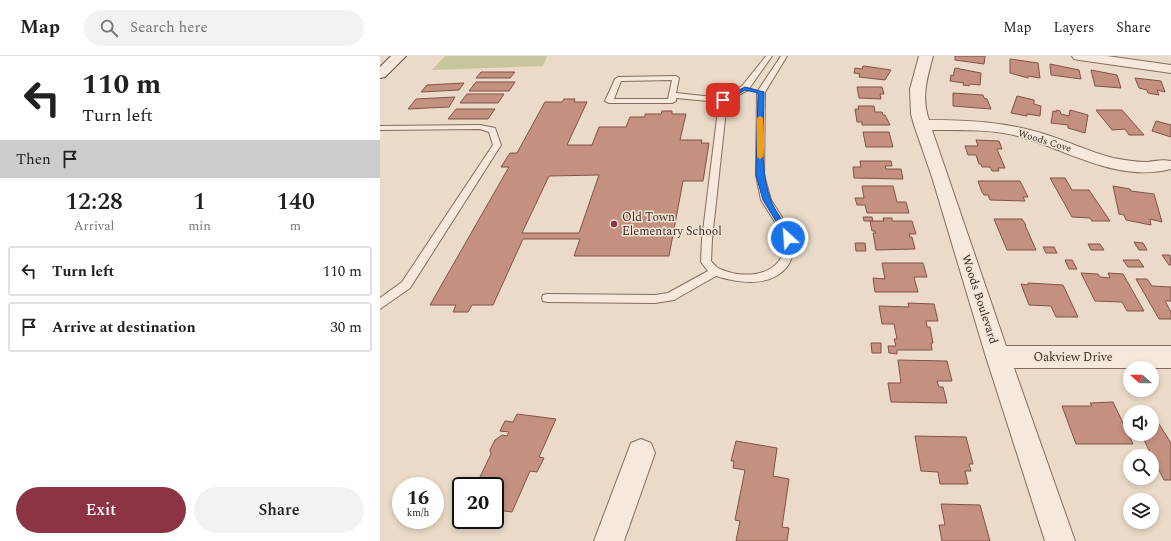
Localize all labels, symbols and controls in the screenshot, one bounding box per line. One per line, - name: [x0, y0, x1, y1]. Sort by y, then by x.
- search box: [84, 10, 364, 46]
- text: Map: [20, 13, 60, 42]
- text: Search here: [130, 16, 208, 39]
- icon: search: [98, 17, 120, 39]
- text: Map: [1003, 17, 1032, 38]
- text: Layers: [1054, 17, 1094, 38]
- text: Share: [1116, 17, 1151, 38]
- text: 110 m: [82, 63, 161, 106]
- icon: left: [16, 72, 68, 124]
- pin: [706, 83, 740, 117]
- icon: arrive: [712, 89, 734, 111]
- text: Turn left: [82, 102, 153, 129]
- street label: Woods Cove: [1016, 125, 1074, 157]
- text: Then: [16, 148, 51, 171]
- icon: arrive: [59, 148, 81, 170]
- text: 12:28: [65, 184, 123, 220]
- text: 1: [193, 184, 206, 220]
- text: 140: [276, 184, 315, 220]
- place label: Old Town Elementary School: [622, 208, 722, 241]
- text: Arrival: [74, 216, 114, 236]
- text: min: [188, 216, 211, 236]
- text: m: [290, 216, 301, 236]
- position arrow: [767, 217, 809, 259]
- marker: Old Town Elementary School: [609, 219, 619, 229]
- street label: Woods Boulevard: [956, 252, 1003, 347]
- icon: left: [18, 260, 40, 282]
- text: Turn left: [52, 260, 114, 283]
- text: 110 m: [323, 260, 362, 283]
- icon: arrive: [18, 316, 40, 338]
- text: Arrive at destination: [52, 316, 196, 339]
- text: 30 m: [330, 316, 362, 339]
- street label: Oakview Drive: [1034, 348, 1113, 367]
- north arrow: [1123, 361, 1159, 397]
- map controls: [1123, 361, 1159, 529]
- button: sound: [1123, 405, 1159, 441]
- button: search: [1123, 449, 1159, 485]
- speed limit sign: 20: [452, 477, 504, 529]
- text: 16: [407, 483, 429, 513]
- button: Exit: [16, 487, 186, 533]
- button: Share: [194, 487, 364, 533]
- button: layers: [1123, 493, 1159, 529]
- text: km/h: [407, 505, 429, 521]

